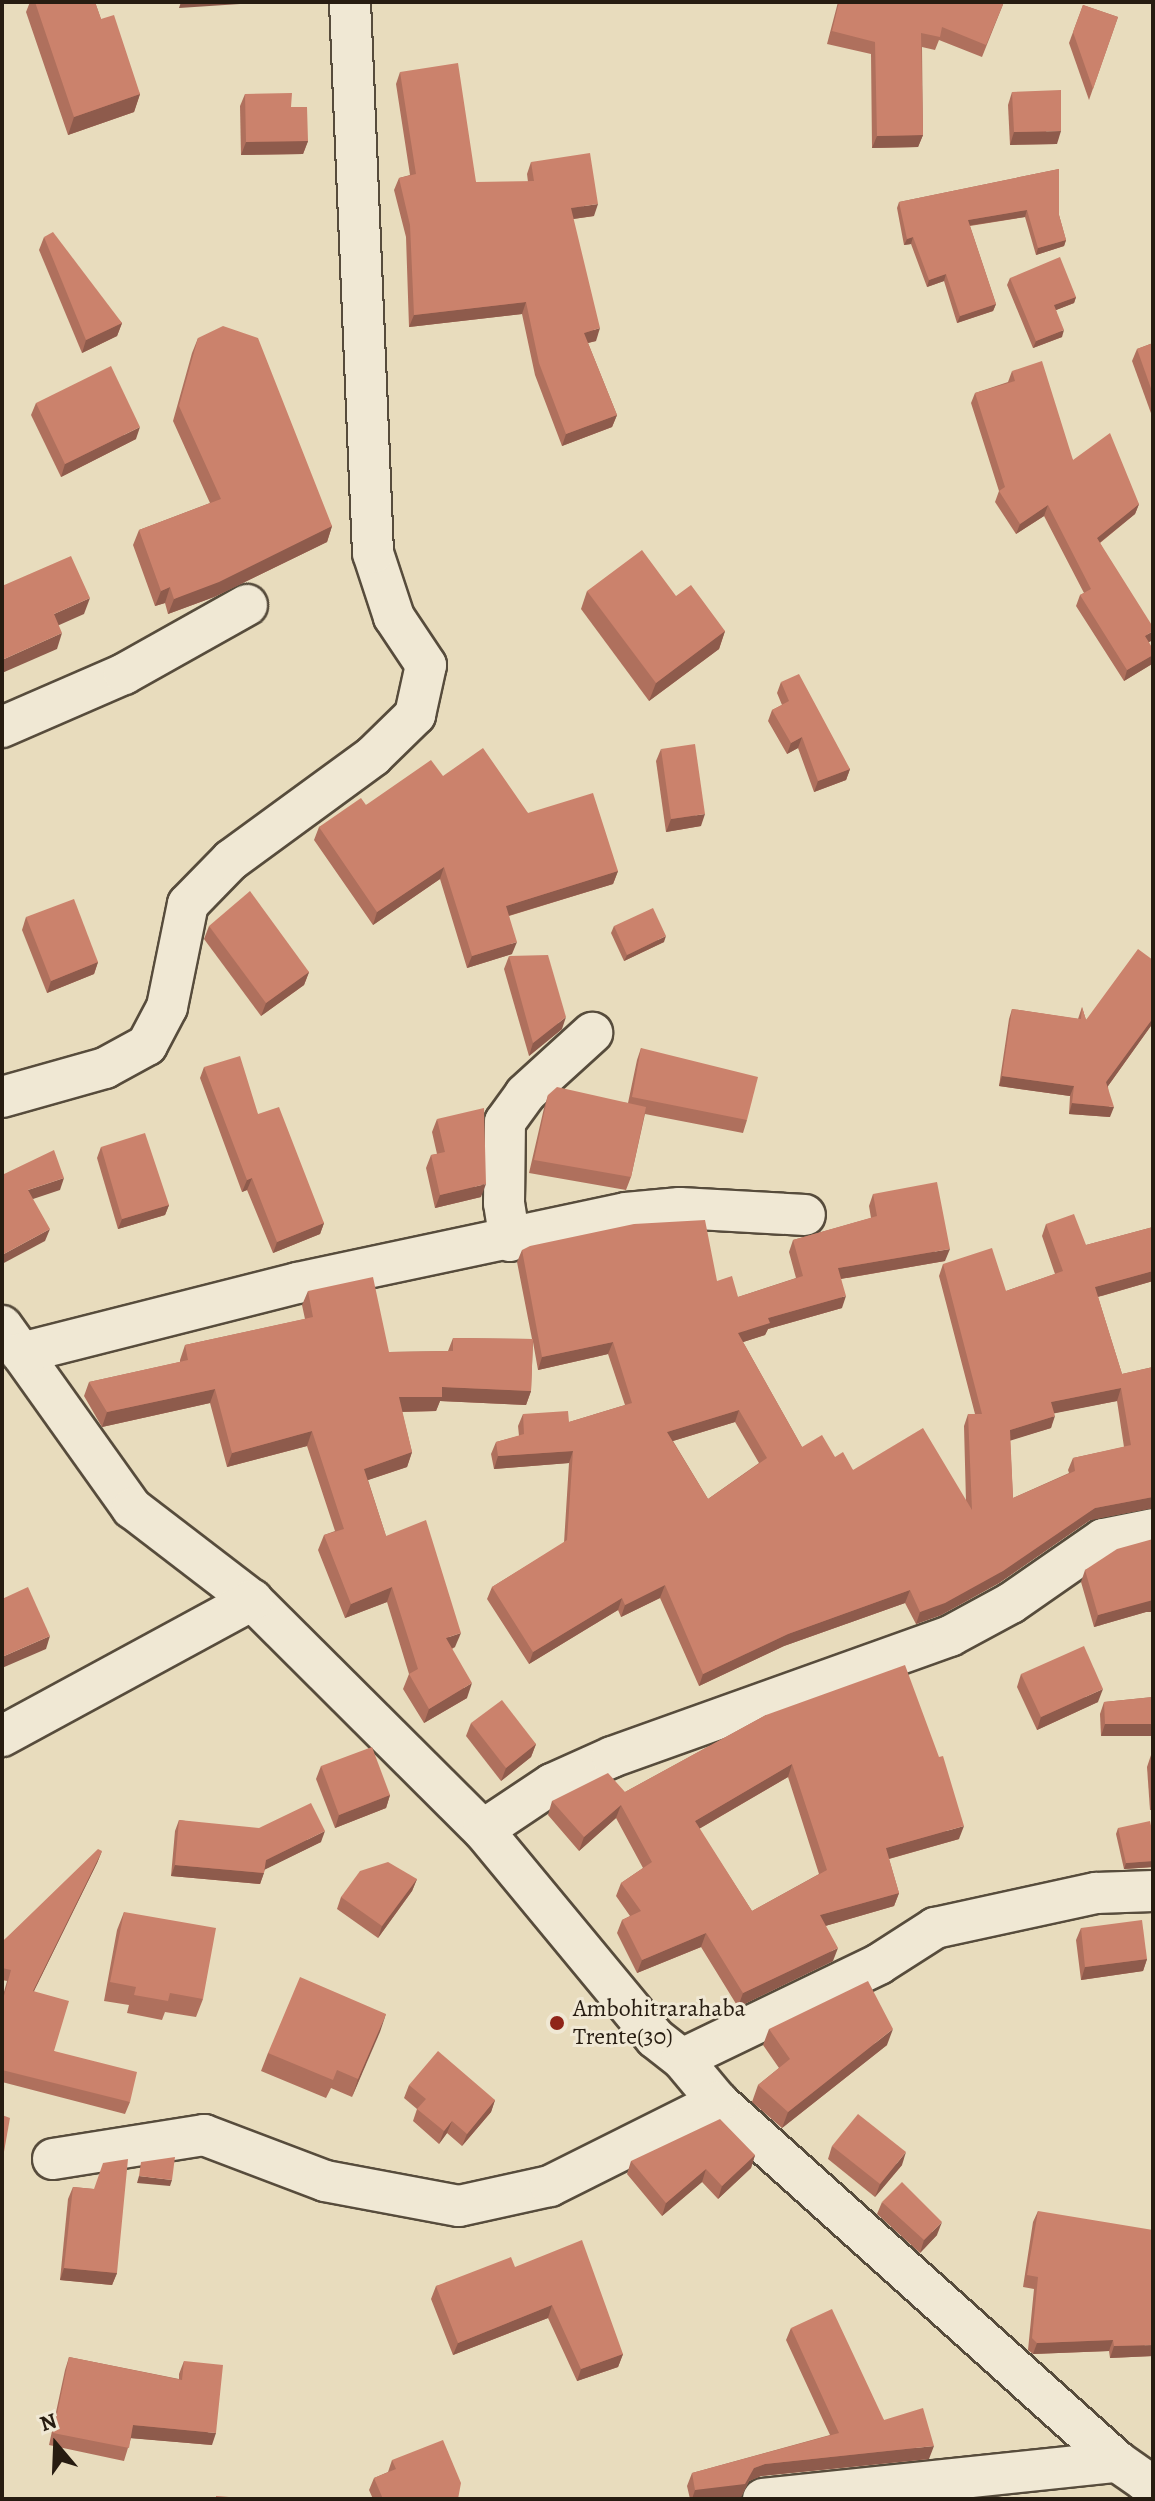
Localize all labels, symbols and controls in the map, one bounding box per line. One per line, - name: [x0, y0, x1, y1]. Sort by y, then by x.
- place label: Ambohitrarahaba Trente(30): [573, 1995, 746, 2051]
- marker: Ambohitrarahaba Trente(30): [548, 2014, 566, 2032]
- north arrow: [16, 2405, 96, 2485]
- text: N: [36, 2406, 61, 2439]

